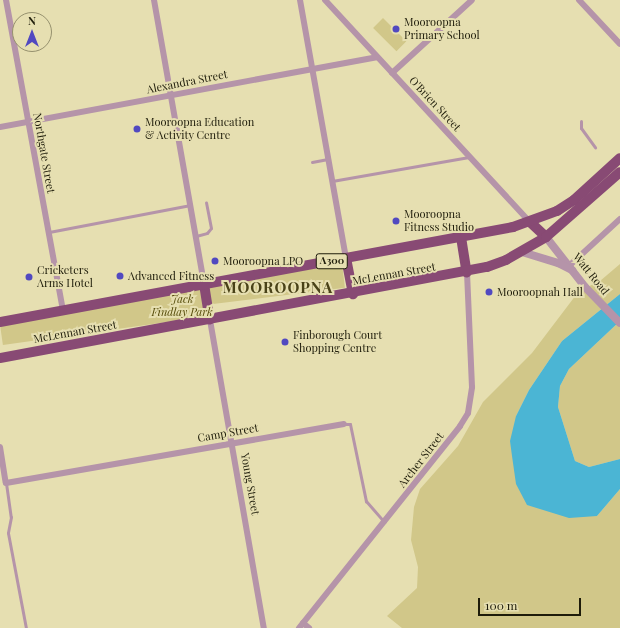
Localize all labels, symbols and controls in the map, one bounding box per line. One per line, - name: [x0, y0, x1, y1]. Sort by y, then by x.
- north arrow: [12, 12, 52, 52]
- text: N: [28, 13, 36, 28]
- place label: Mooroopna Primary School: [404, 16, 480, 42]
- marker: Mooroopna Primary School: [391, 24, 401, 34]
- street label: Alexandra Street: [145, 68, 229, 96]
- street label: O'Brien Street: [406, 74, 464, 134]
- street label: Northgate Street: [30, 112, 58, 194]
- place label: Mooroopna Education & Activity Centre: [145, 116, 254, 142]
- marker: Mooroopna Education & Activity Centre: [132, 124, 142, 134]
- place label: Mooroopna Fitness Studio: [404, 208, 474, 234]
- marker: Mooroopna Fitness Studio: [391, 216, 401, 226]
- street label: Watt Road: [570, 250, 612, 298]
- road number: A300: [315, 253, 349, 269]
- place label: Mooroopna LPO: [223, 254, 303, 268]
- marker: Mooroopna LPO: [210, 256, 220, 266]
- street label: McLennan Street: [351, 260, 437, 288]
- place label: Cricketers Arms Hotel: [37, 264, 93, 290]
- place label: Advanced Fitness: [128, 269, 214, 283]
- marker: Advanced Fitness: [115, 271, 125, 281]
- marker: Cricketers Arms Hotel: [24, 272, 34, 282]
- district label: MOOROOPNA: [223, 279, 333, 297]
- place label: Mooroopnah Hall: [497, 285, 583, 299]
- marker: Mooroopnah Hall: [484, 287, 494, 297]
- park label: Jack Findlay Park: [151, 293, 213, 319]
- street label: McLennan Street: [32, 318, 118, 346]
- place label: Finborough Court Shopping Centre: [293, 329, 382, 355]
- marker: Finborough Court Shopping Centre: [280, 337, 290, 347]
- street label: Camp Street: [197, 421, 259, 445]
- street label: Archer Street: [395, 430, 447, 490]
- street label: Young Street: [238, 452, 262, 516]
- scale bar: [480, 590, 583, 616]
- text: 100 m: [485, 597, 517, 613]

